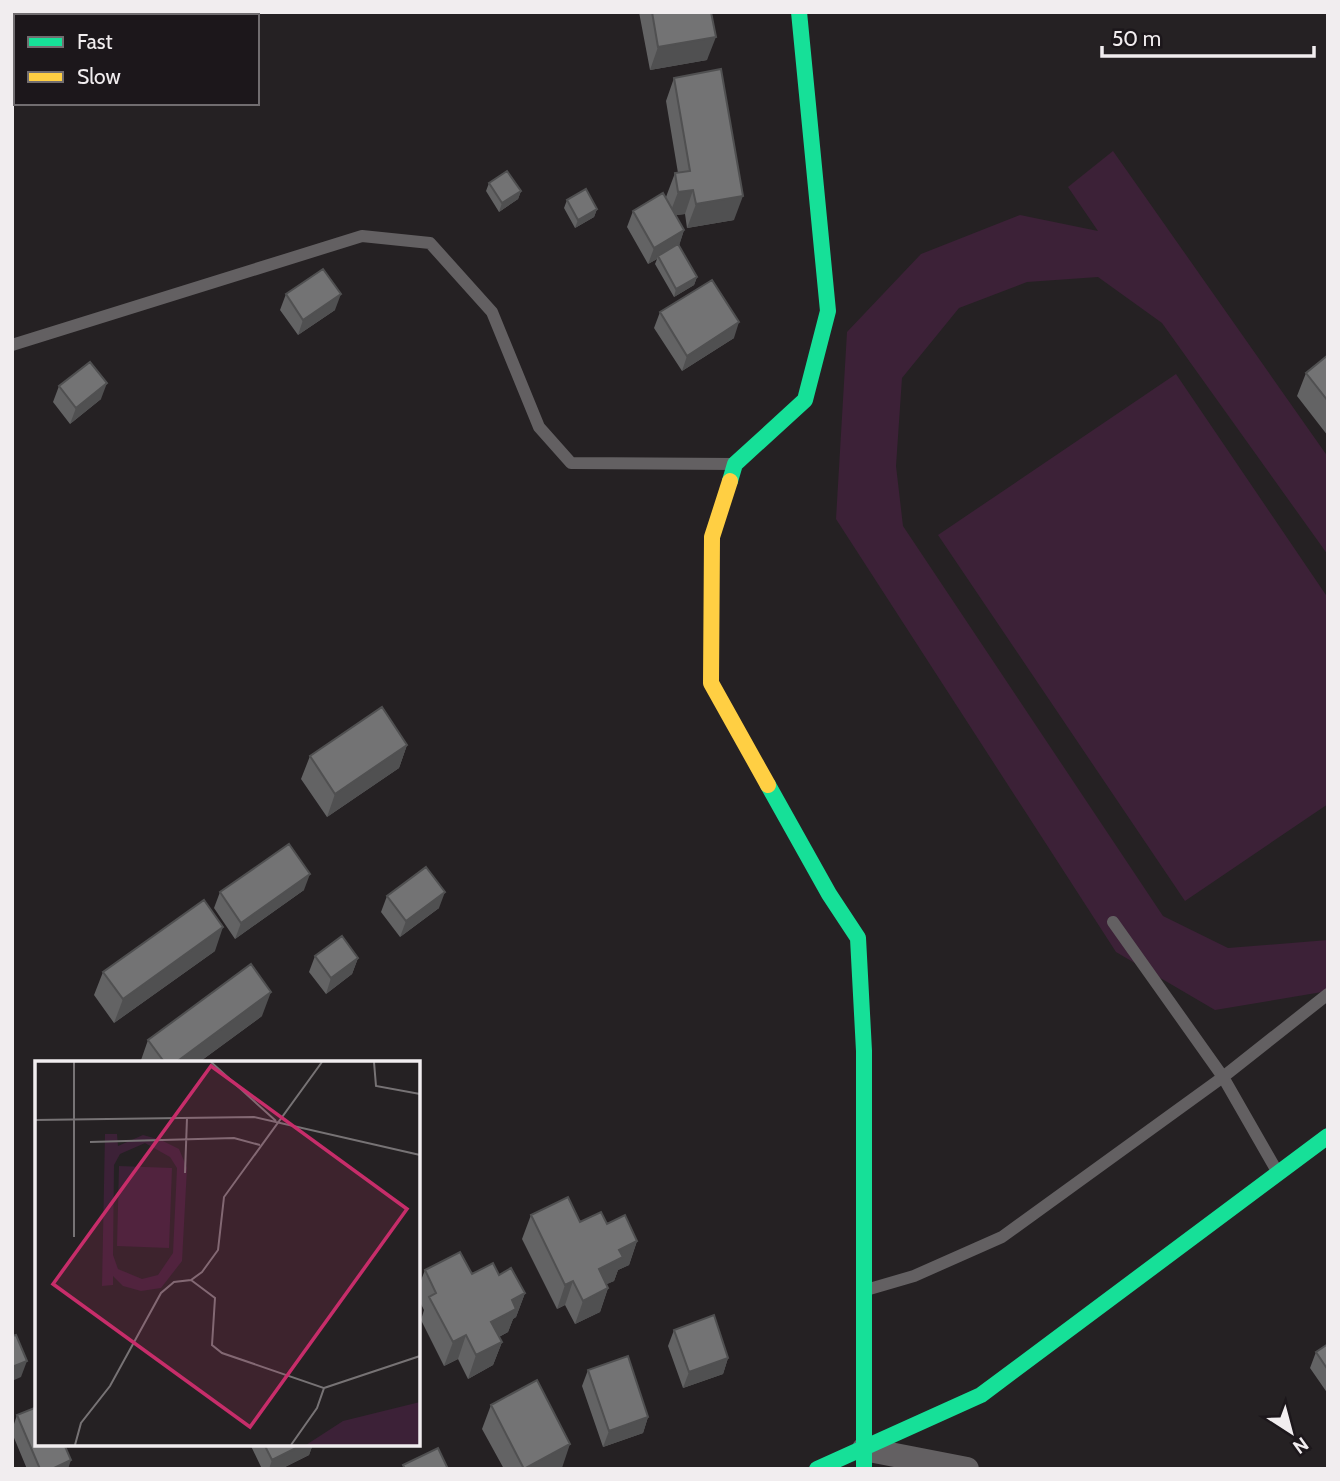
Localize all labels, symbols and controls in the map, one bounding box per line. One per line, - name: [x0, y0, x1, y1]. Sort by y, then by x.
- legend: [14, 14, 259, 105]
- scale bar: [1102, 14, 1314, 58]
- text: 50 m: [1112, 26, 1161, 51]
- text: Fast: [77, 29, 113, 54]
- text: Slow: [77, 64, 121, 89]
- inset map: [35, 1061, 420, 1446]
- north arrow: [1256, 1397, 1326, 1467]
- text: N: [1289, 1432, 1313, 1459]

